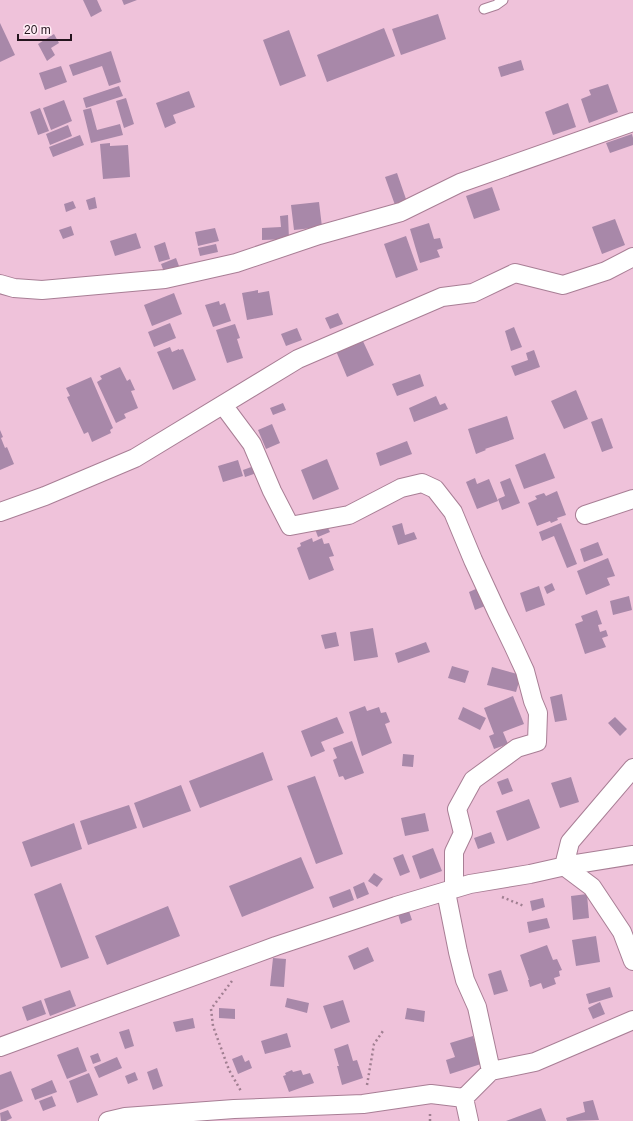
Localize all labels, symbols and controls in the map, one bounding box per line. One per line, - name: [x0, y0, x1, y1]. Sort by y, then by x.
- scale bar: [18, 16, 71, 42]
- text: 20 m: [24, 23, 51, 37]

